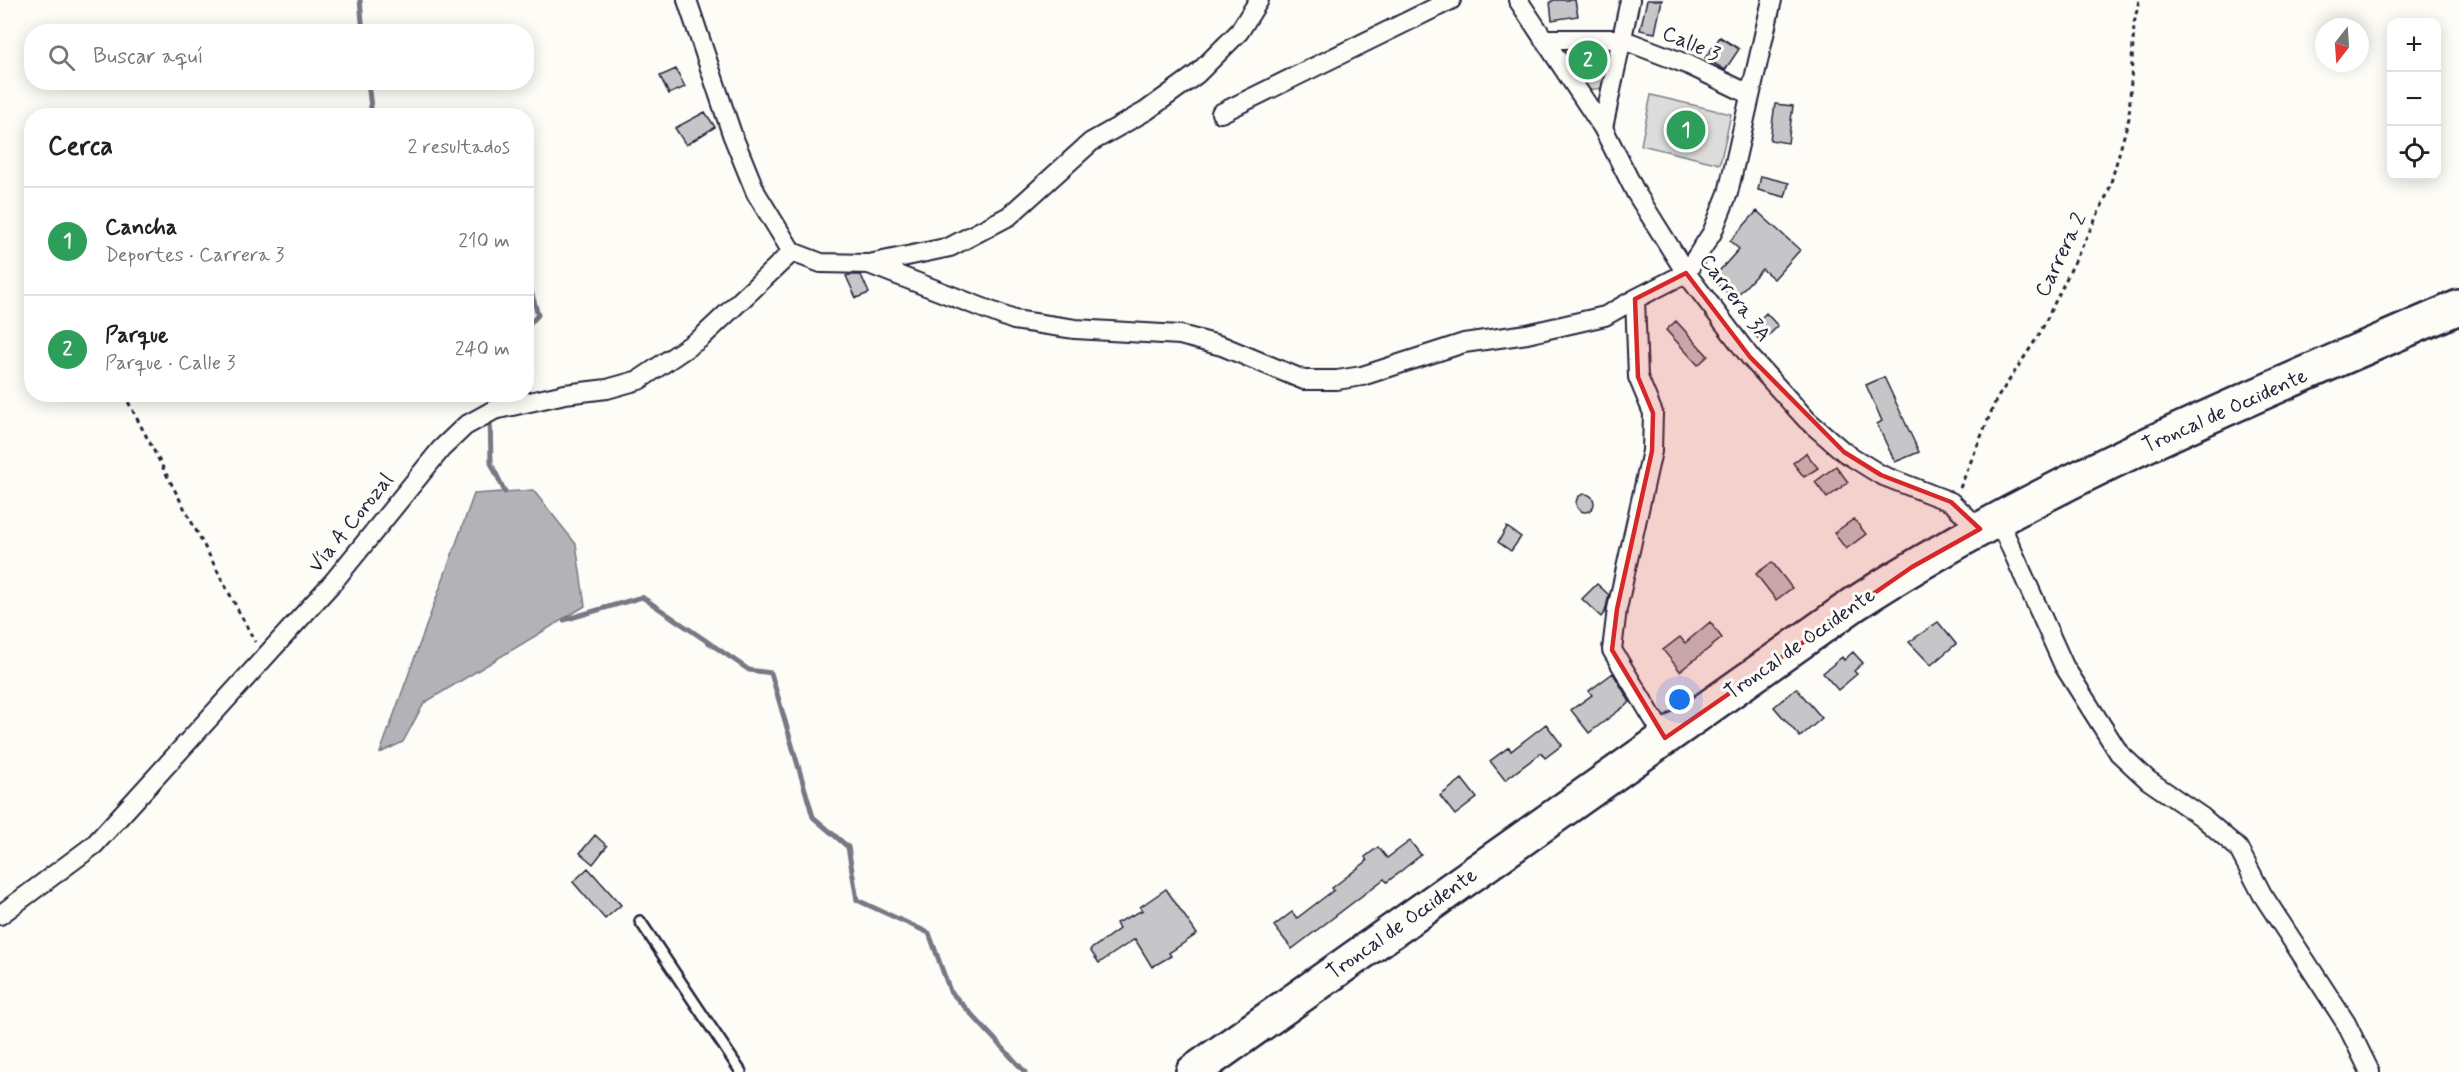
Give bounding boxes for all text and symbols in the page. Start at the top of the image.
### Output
north arrow [2315,18,2369,72]
map controls [2387,18,2441,180]
button: + [2387,18,2441,72]
street label: Calle 3 [1658,19,1725,69]
search box [24,24,534,90]
pin: 2 [1568,38,1608,82]
icon: search [45,41,78,74]
text: Buscar aquí [93,43,204,71]
button: − [2387,72,2441,126]
pin: 1 [1666,108,1706,152]
button: locate [2387,126,2441,180]
text: Cerca [48,130,113,164]
text: 2 resultados [407,134,510,161]
street label: Carrera 2 [2029,208,2093,302]
text: Cancha [105,214,177,242]
text: 1 [63,228,72,255]
text: 210 m [458,228,510,255]
text: Deportes · Carrera 3 [105,242,284,269]
street label: Carrera 3A [1693,248,1777,348]
text: Parque [105,322,168,350]
text: 2 [63,336,72,363]
text: 240 m [455,336,510,363]
text: Parque · Calle 3 [105,350,235,377]
street label: Troncal de Occidente [2138,362,2312,460]
street label: Vía A Corozal [302,467,400,579]
street label: Troncal de Occidente [1719,581,1881,707]
your location [1665,685,1694,714]
street label: Troncal de Occidente [1321,861,1483,987]

